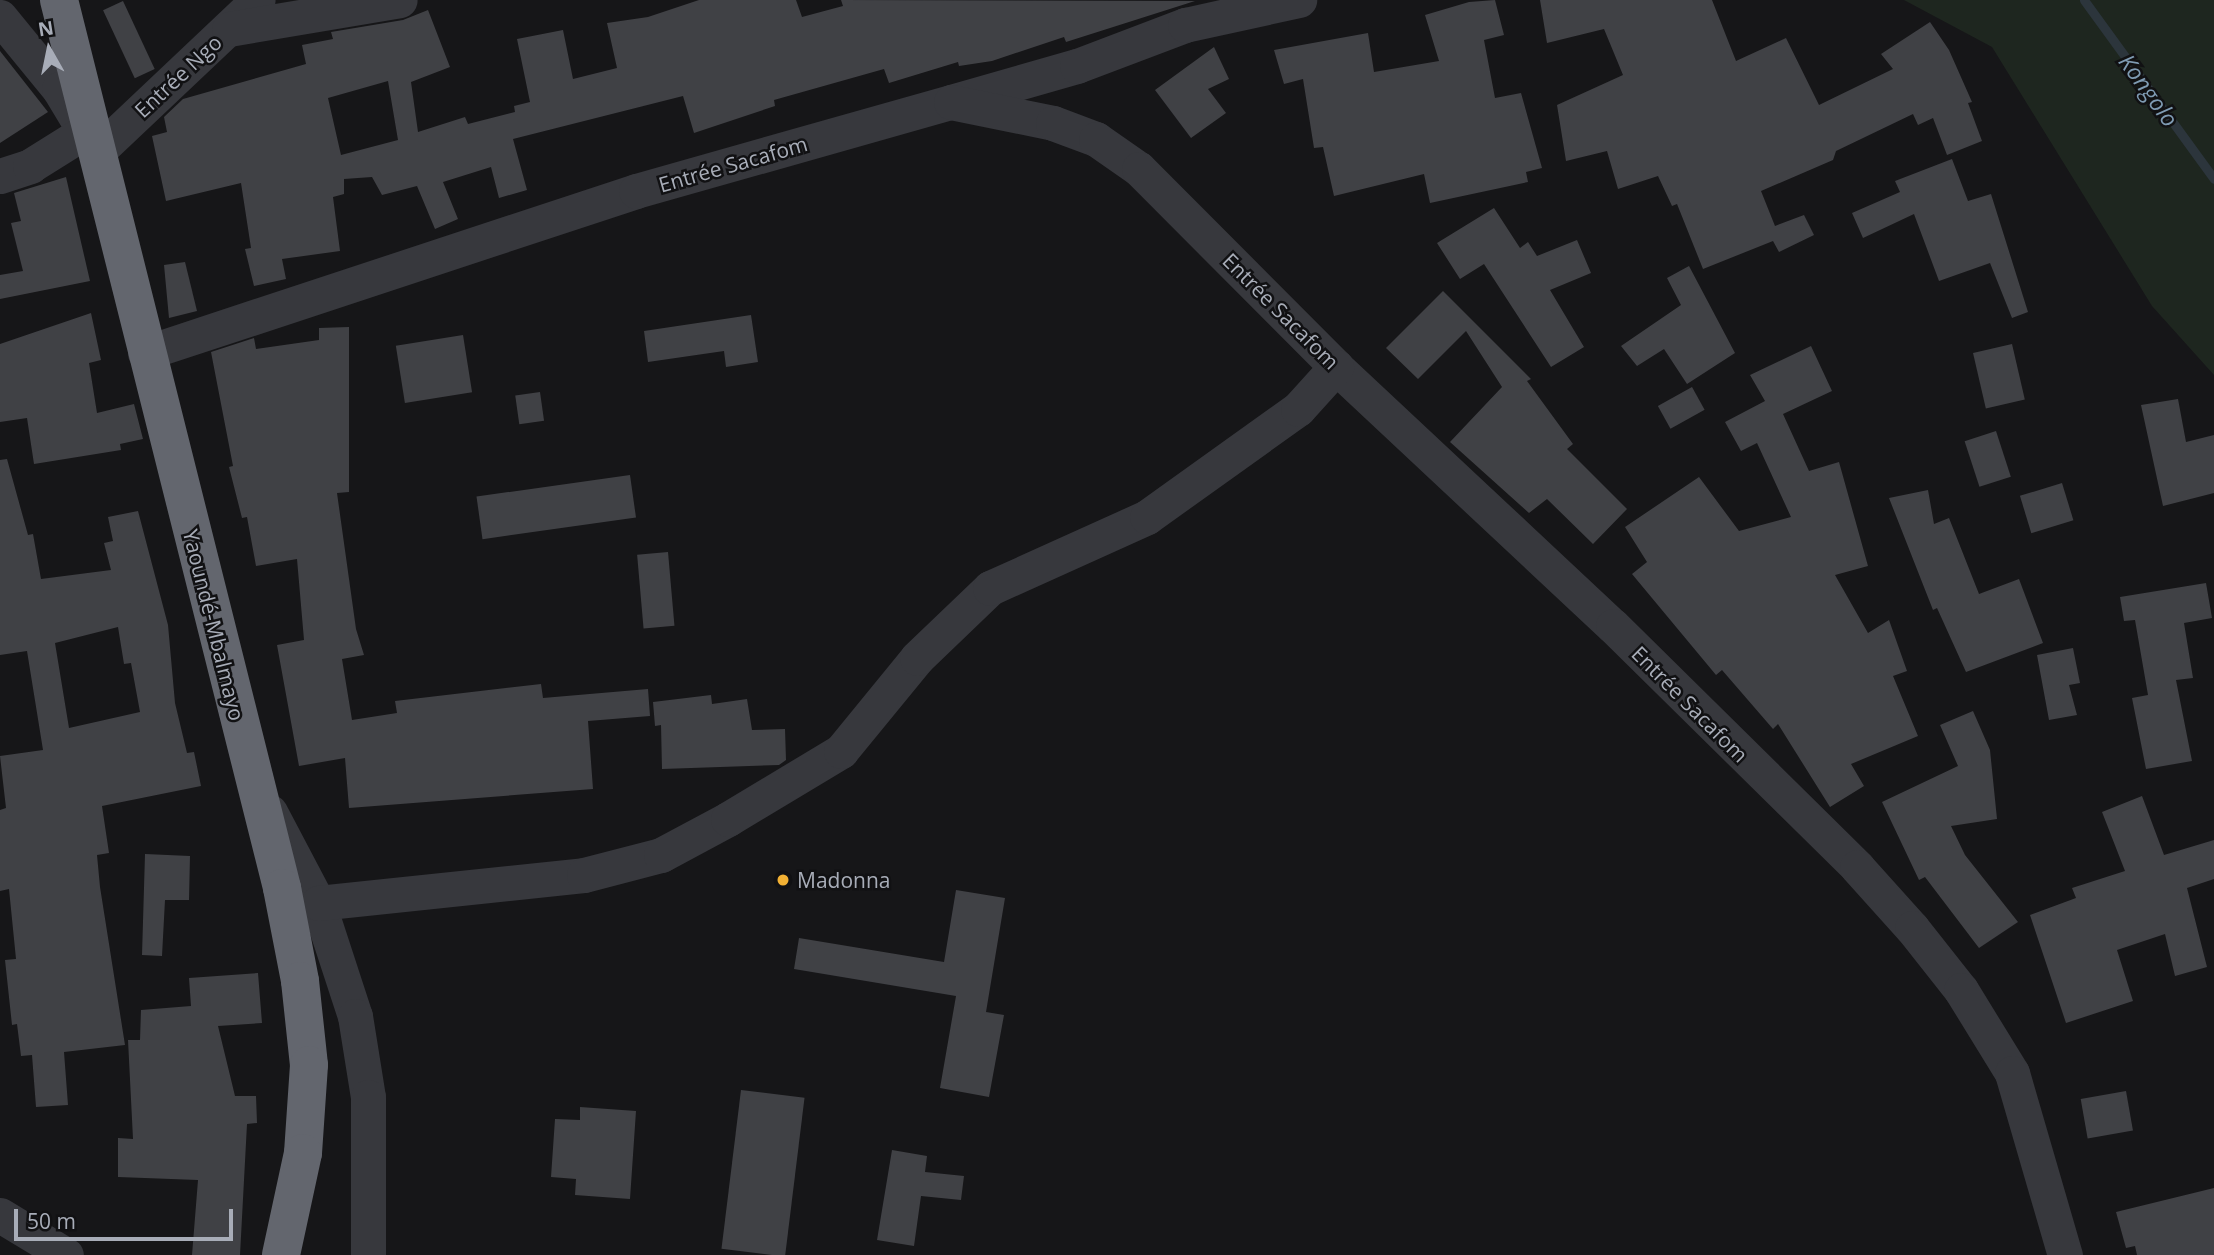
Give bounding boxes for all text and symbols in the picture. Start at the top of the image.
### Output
north arrow [14,14,84,84]
text: N [36,14,55,42]
street label: Entrée Ngo [129,29,227,123]
water label: Kongolo [2114,48,2184,132]
street label: Entrée Sacafom [656,131,810,197]
street label: Entrée Sacafom [1218,248,1344,374]
street label: Yaoundé-Mbalmayo [178,527,250,723]
street label: Entrée Sacafom [1627,641,1753,767]
place label: Madonna [797,867,890,893]
marker: Madonna [775,872,791,888]
scale bar [18,1196,236,1240]
text: 50 m [27,1207,76,1235]

